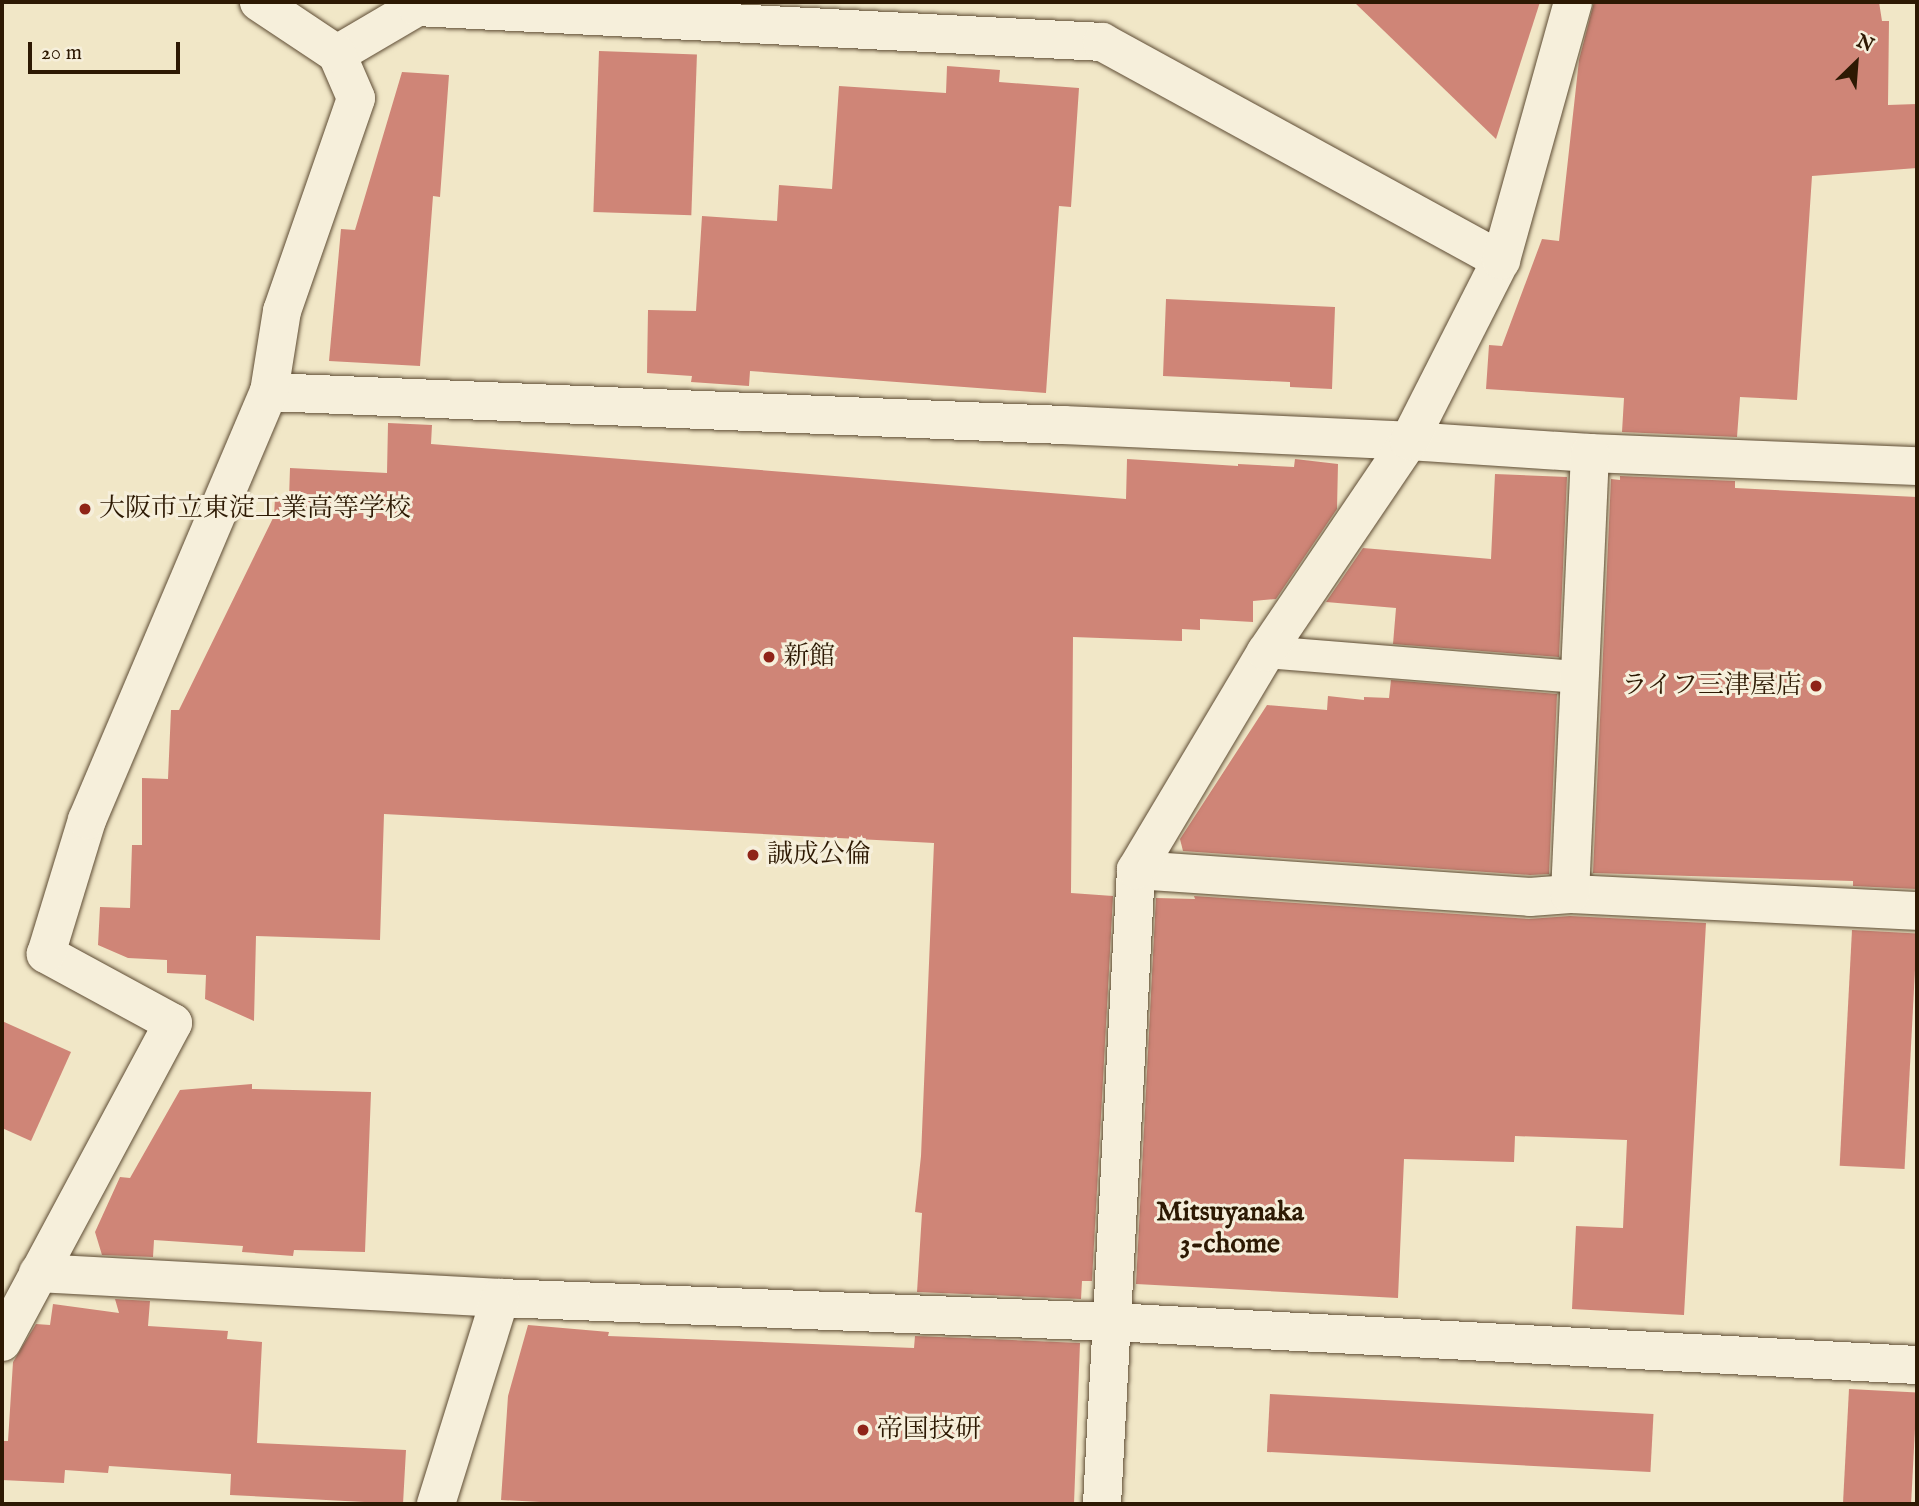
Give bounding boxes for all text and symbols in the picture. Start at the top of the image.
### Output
scale bar [32,28,184,72]
north arrow [1821,28,1891,98]
text: N [1852,30,1877,58]
text: 20 m [41,40,82,67]
place label: 大阪市立東淀工業高等学校 [99,493,411,525]
marker: 大阪市立東淀工業高等学校 [77,501,93,517]
place label: 新館 [783,641,835,673]
marker: 新館 [761,649,777,665]
place label: ライフ三津屋店 [1620,670,1802,702]
marker: ライフ三津屋店 [1808,678,1824,694]
place label: 誠成公倫 [767,839,871,871]
marker: 誠成公倫 [745,847,761,863]
district label: Mitsuyanaka 3-chome [1156,1196,1304,1262]
place label: 帝国技研 [877,1414,981,1446]
marker: 帝国技研 [855,1422,871,1438]

